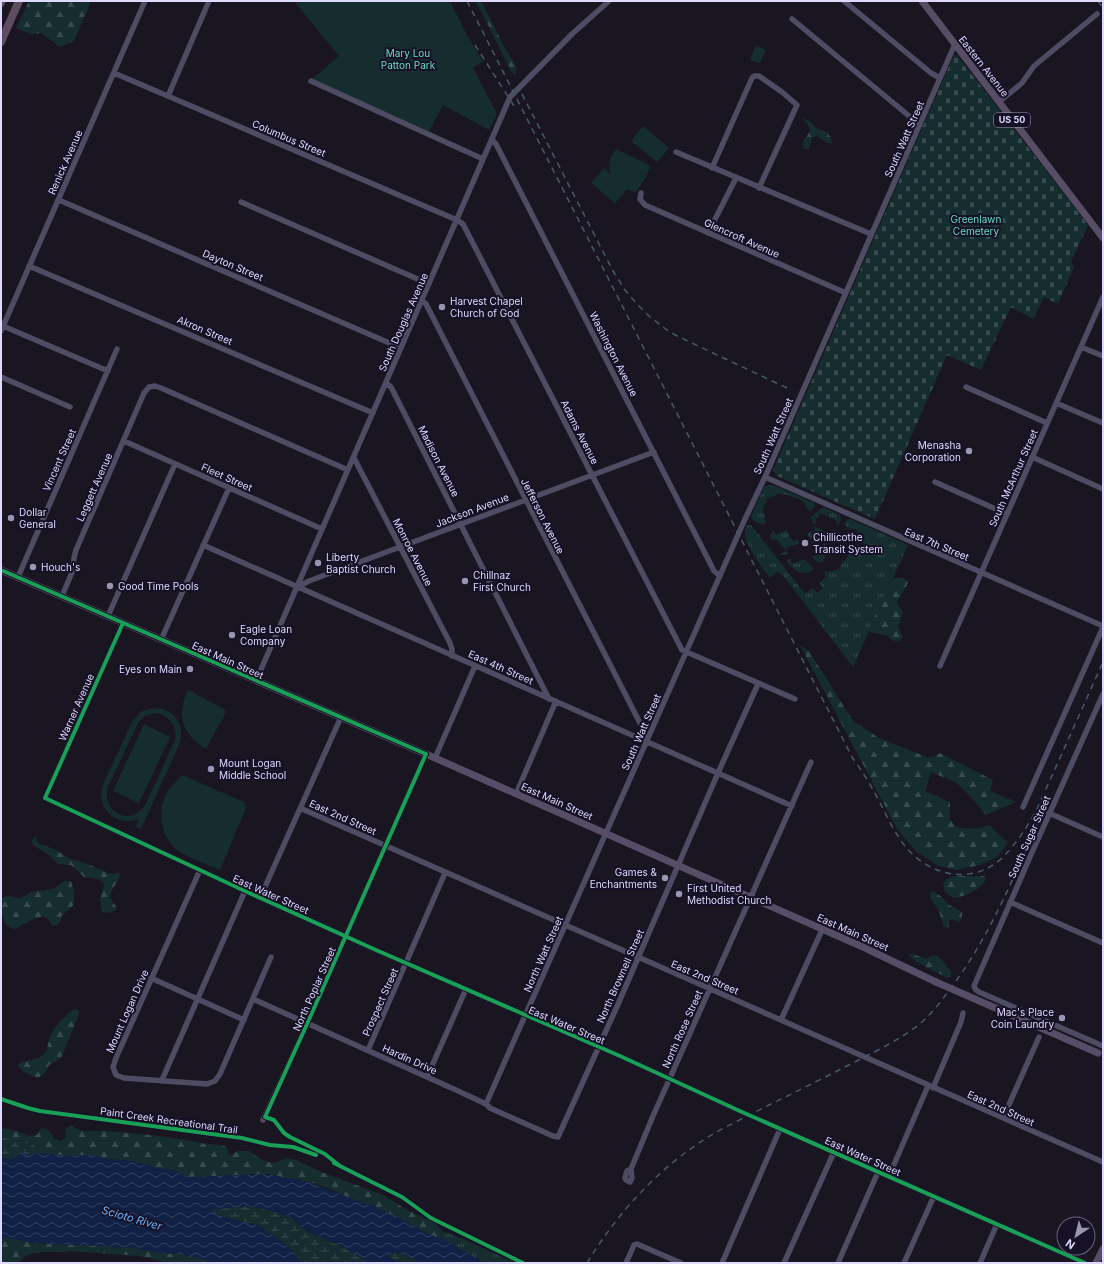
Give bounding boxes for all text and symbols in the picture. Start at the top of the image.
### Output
street label: Eastern Avenue [957,33,1012,99]
park label: Mary Lou Patton Park [381,47,436,71]
street label: South Watt Street [882,98,927,179]
road number: US 50 [994,113,1030,127]
street label: Columbus Street [250,117,328,159]
street label: Renick Avenue [45,128,85,196]
park label: Greenlawn Cemetery [951,213,1001,237]
street label: Glencroft Avenue [702,216,782,260]
street label: Dayton Street [201,247,266,283]
street label: South Douglas Avenue [376,271,430,373]
place label: Harvest Chapel Church of God [450,295,523,319]
marker: Harvest Chapel Church of God [437,302,447,312]
street label: Washington Avenue [587,310,641,399]
street label: Akron Street [176,313,235,347]
street label: South Watt Street [751,395,796,476]
street label: Adams Avenue [559,398,601,466]
street label: Madison Avenue [416,423,462,499]
street label: Vincent Street [40,426,78,493]
street label: South McArthur Street [986,427,1040,529]
place label: Menasha Corporation [905,439,961,463]
marker: Menasha Corporation [964,446,974,456]
street label: Leggett Avenue [74,451,115,523]
street label: Fleet Street [200,460,255,494]
street label: Jefferson Avenue [519,476,567,556]
street label: Jackson Avenue [434,490,511,530]
place label: Dollar General [19,506,56,530]
marker: Dollar General [6,513,16,523]
street label: Monroe Avenue [391,516,435,588]
street label: East 7th Street [903,525,972,563]
place label: Chillicothe Transit System [813,531,883,555]
marker: Chillicothe Transit System [800,538,810,548]
place label: Liberty Baptist Church [326,551,396,575]
marker: Liberty Baptist Church [313,558,323,568]
place label: Houch's [41,561,80,573]
marker: Houch's [28,562,38,572]
place label: Chillnaz First Church [473,569,531,593]
marker: Chillnaz First Church [460,576,470,586]
place label: Good Time Pools [118,580,199,592]
marker: Good Time Pools [105,581,115,591]
place label: Eagle Loan Company [240,623,292,647]
marker: Eagle Loan Company [227,630,237,640]
street label: East Main Street [190,639,266,681]
street label: East 4th Street [467,647,536,687]
place label: Eyes on Main [119,663,182,675]
marker: Eyes on Main [185,664,195,674]
street label: Warner Avenue [56,671,96,742]
street label: South Watt Street [619,691,664,772]
place label: Mount Logan Middle School [219,757,286,781]
marker: Mount Logan Middle School [206,764,216,774]
street label: East Main Street [519,780,595,822]
street label: South Sugar Street [1005,793,1053,880]
street label: East 2nd Street [308,797,379,837]
place label: Games & Enchantments [590,866,658,890]
street label: East Water Street [231,872,311,916]
marker: Games & Enchantments [660,873,670,883]
place label: First United Methodist Church [687,882,771,906]
marker: First United Methodist Church [674,889,684,899]
street label: East Main Street [815,911,891,953]
street label: North Watt Street [521,914,565,994]
street label: North Brownell Street [594,927,646,1025]
street label: North Poplar Street [290,944,338,1033]
street label: East 2nd Street [669,957,741,997]
street label: Prospect Street [360,965,401,1038]
street label: Mount Logan Drive [103,967,151,1054]
street label: North Rose Street [659,988,705,1070]
street label: East Water Street [527,1004,608,1047]
place label: Mac's Place Coin Laundry [991,1006,1054,1030]
marker: Mac's Place Coin Laundry [1057,1013,1067,1023]
street label: Hardin Drive [381,1042,439,1076]
street label: East 2nd Street [966,1088,1037,1128]
street label: Paint Creek Recreational Trail [99,1104,239,1136]
street label: East Water Street [823,1134,903,1178]
water label: Scioto River [100,1203,165,1234]
north arrow [1056,1216,1096,1256]
text: N [1063,1236,1078,1252]

